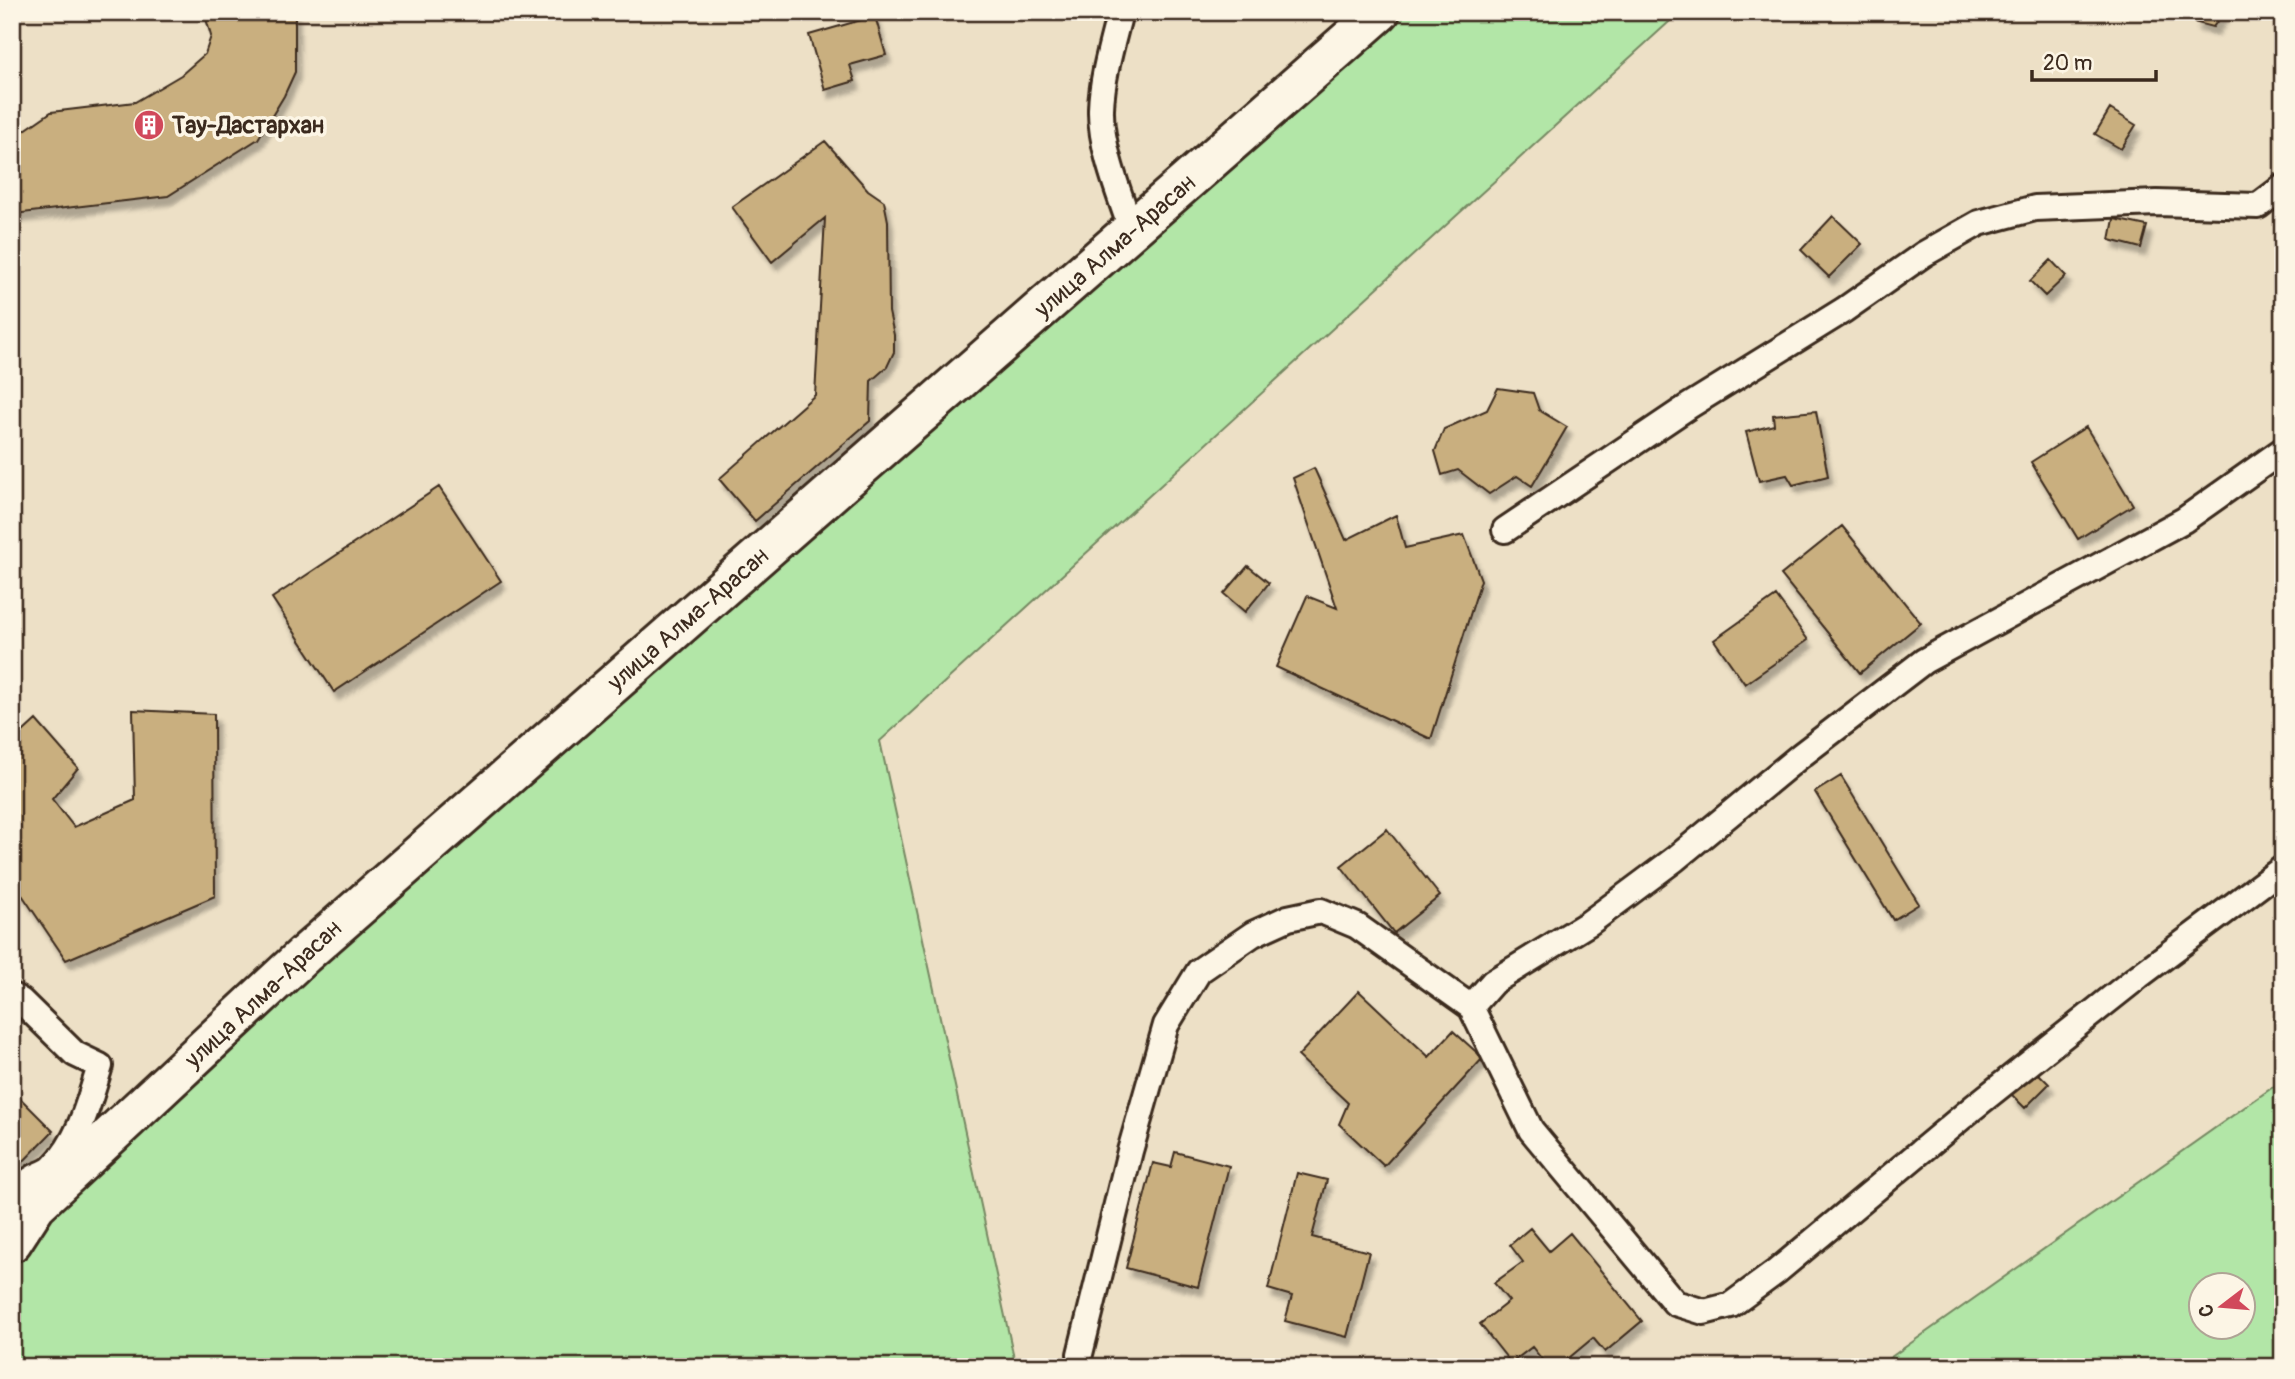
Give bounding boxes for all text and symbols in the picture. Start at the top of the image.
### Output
scale bar [2032,38,2157,82]
text: 20 m [2043,50,2092,77]
building icon: Тау-Дастархан [132,108,166,142]
place label: Тау-Дастархан [171,111,324,140]
street label: улица Алма-Арасан [1028,169,1202,325]
street label: улица Алма-Арасан [601,542,775,698]
street label: улица Алма-Арасан [178,914,348,1075]
north arrow [2186,1270,2256,1340]
text: С [2193,1301,2220,1319]

